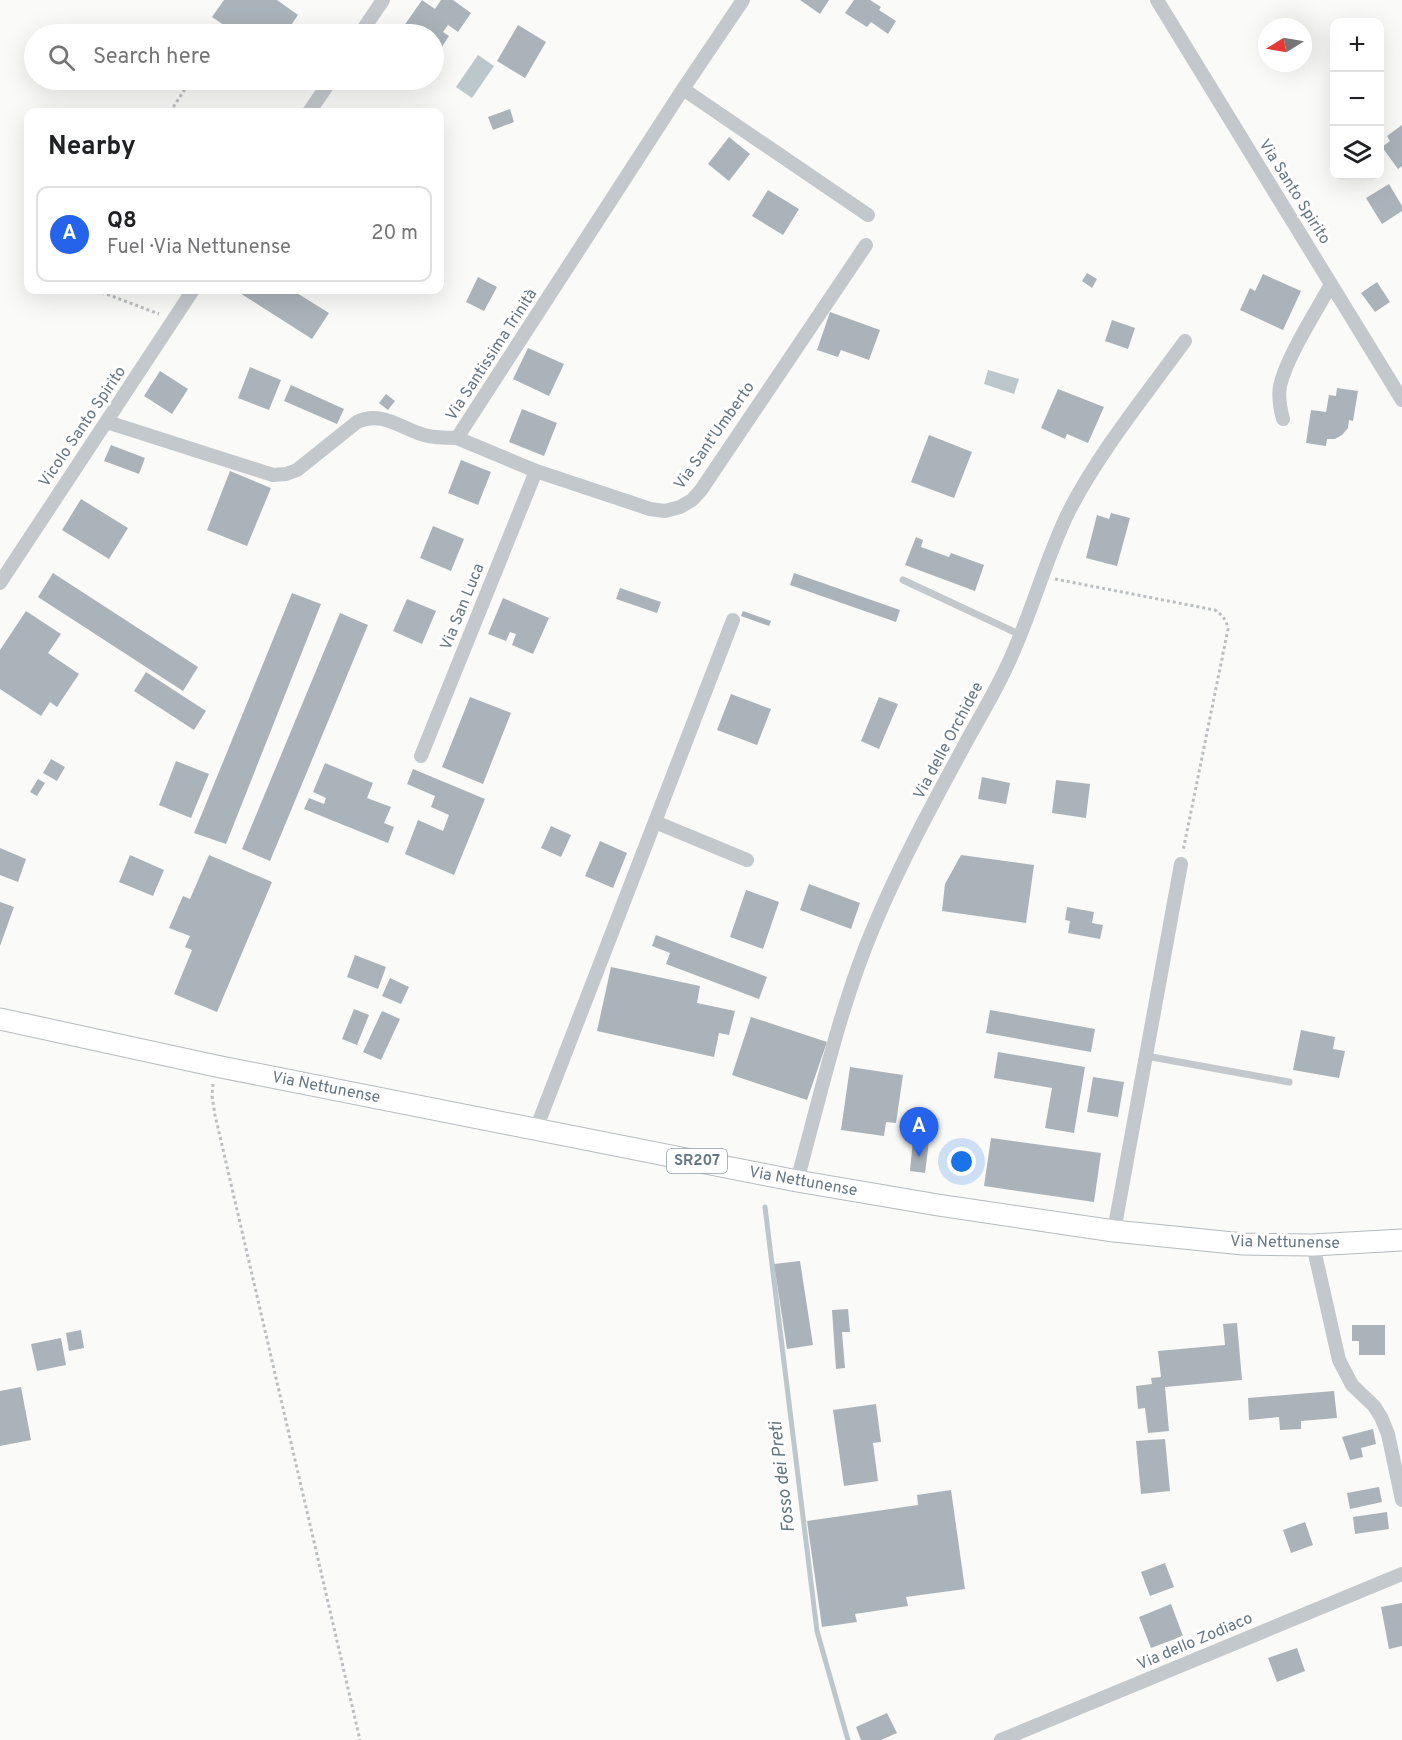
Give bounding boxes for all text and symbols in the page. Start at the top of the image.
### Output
north arrow [1258,18,1312,72]
map controls [1330,18,1384,180]
button: + [1330,18,1384,72]
search box [24,24,444,90]
icon: search [45,41,78,74]
text: Search here [93,44,211,71]
button: − [1330,72,1384,126]
button: layers [1330,126,1384,180]
text: Nearby [48,131,136,164]
street label: Via Santo Spirito [1254,136,1334,248]
text: Q8 [107,208,137,235]
text: A [62,221,77,247]
text: 20 m [371,221,418,247]
text: Fuel · Via Nettunense [107,235,291,261]
street label: Via Santissima Trinità [442,285,542,425]
street label: Vicolo Santo Spirito [35,363,131,491]
street label: Via Sant'Umberto [670,378,760,494]
street label: Via San Luca [437,561,489,653]
street label: Via delle Orchidee [910,679,988,803]
street label: Via Nettunense [270,1068,382,1108]
pin: A [900,1108,938,1157]
your location [947,1147,976,1176]
road number: SR207 [667,1149,727,1173]
street label: Via Nettunense [747,1163,859,1201]
street label: Via Nettunense [1230,1232,1340,1254]
water label: Fosso dei Preti [765,1419,801,1534]
street label: Via dello Zodiaco [1134,1609,1256,1675]

